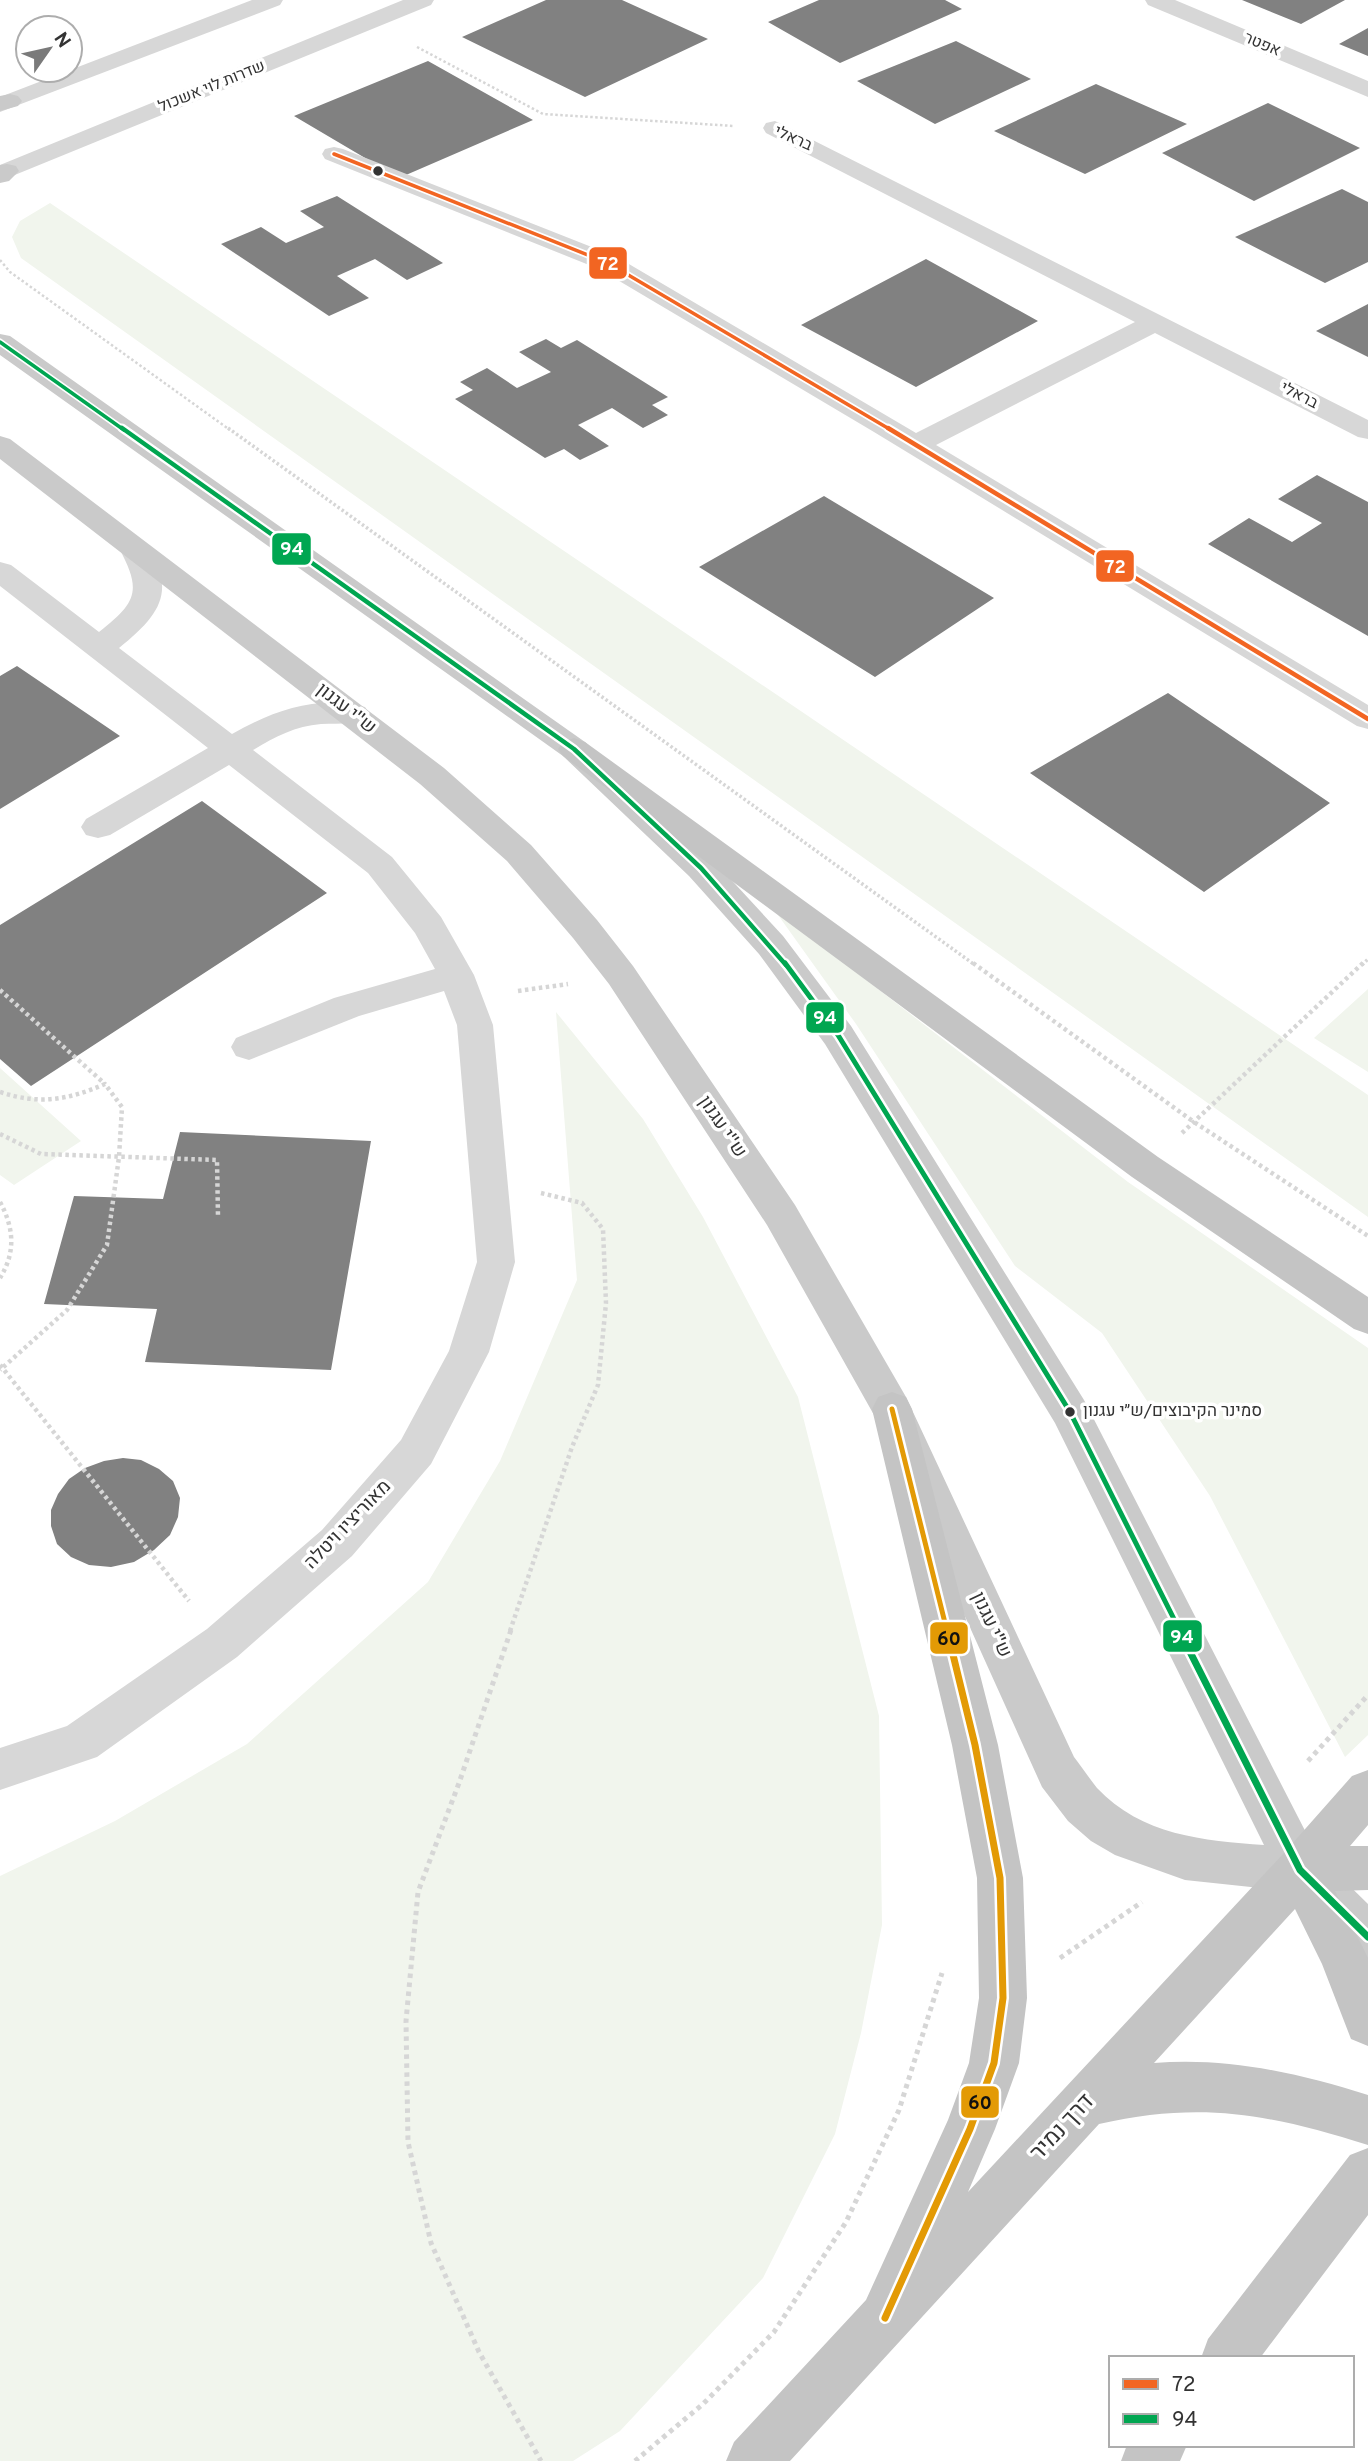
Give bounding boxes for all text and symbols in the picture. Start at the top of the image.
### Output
north arrow [14,14,84,84]
text: N [48,28,75,53]
street label: אפטר [1241,28,1283,62]
street label: שדרות לוי אשכול [156,56,268,118]
street label: בראלי [771,122,816,156]
unlabelled marker [371,164,385,178]
line badge: 72 [588,246,628,280]
text: 72 [597,253,619,277]
street label: בראלי [1277,378,1322,414]
line badge: 94 [271,532,312,566]
text: 94 [280,538,304,562]
line badge: 72 [1095,549,1135,583]
text: 72 [1104,556,1126,580]
street label: ש''י עגנון [311,678,381,740]
line badge: 94 [805,1001,845,1034]
text: 94 [813,1007,837,1031]
street label: ש''י עגנון [693,1091,751,1163]
place label: סמינר הקיבוצים/ש״י עגנון [1083,1401,1262,1423]
marker: סמינר הקיבוצים/ש״י עגנון [1063,1405,1077,1419]
street label: מאוריציו ויטלה [299,1475,397,1575]
street label: ש''י עגנון [965,1588,1017,1662]
line badge: 94 [1162,1619,1203,1653]
line badge: 60 [929,1621,969,1655]
text: 94 [1170,1626,1194,1650]
text: 60 [937,1628,961,1652]
line badge: 60 [960,2085,1000,2119]
street label: דרך נמיר [1025,2088,1101,2168]
text: 60 [968,2092,992,2116]
legend [1109,2356,1354,2447]
text: 72 [1172,2372,1196,2399]
text: 94 [1172,2407,1198,2434]

